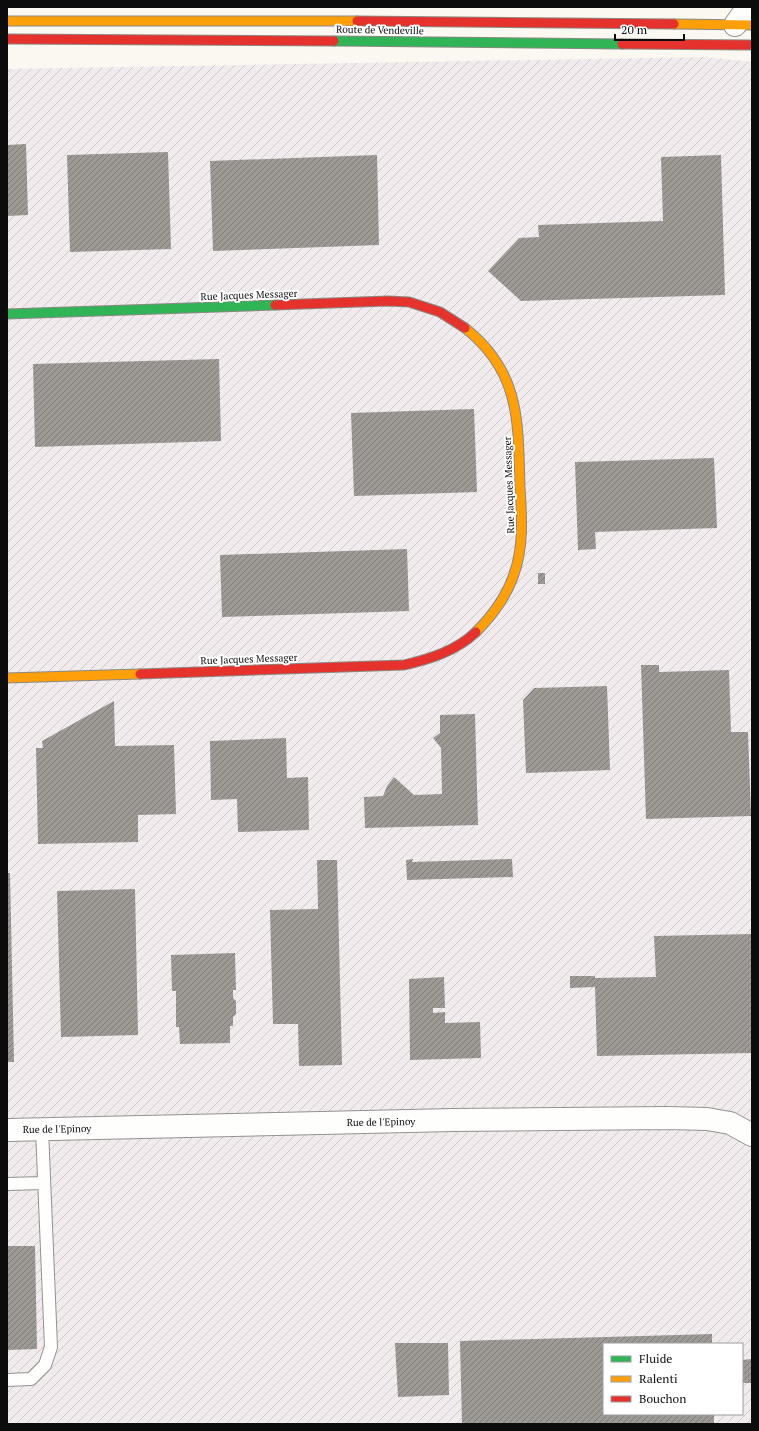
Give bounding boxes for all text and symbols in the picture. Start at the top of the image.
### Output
scale bar [615,16,684,42]
text: 20 m [621,22,648,37]
street label: Route de Vendeville [336,23,424,37]
street label: Rue Jacques Messager [200,287,298,303]
street label: Rue Jacques Messager [501,436,517,534]
street label: Rue Jacques Messager [200,651,298,667]
street label: Rue de l'Epinoy [347,1115,416,1129]
street label: Rue de l'Epinoy [23,1122,92,1136]
legend [603,1343,743,1415]
text: Fluide [639,1351,672,1366]
text: Ralenti [639,1371,678,1386]
text: Bouchon [639,1391,686,1406]

